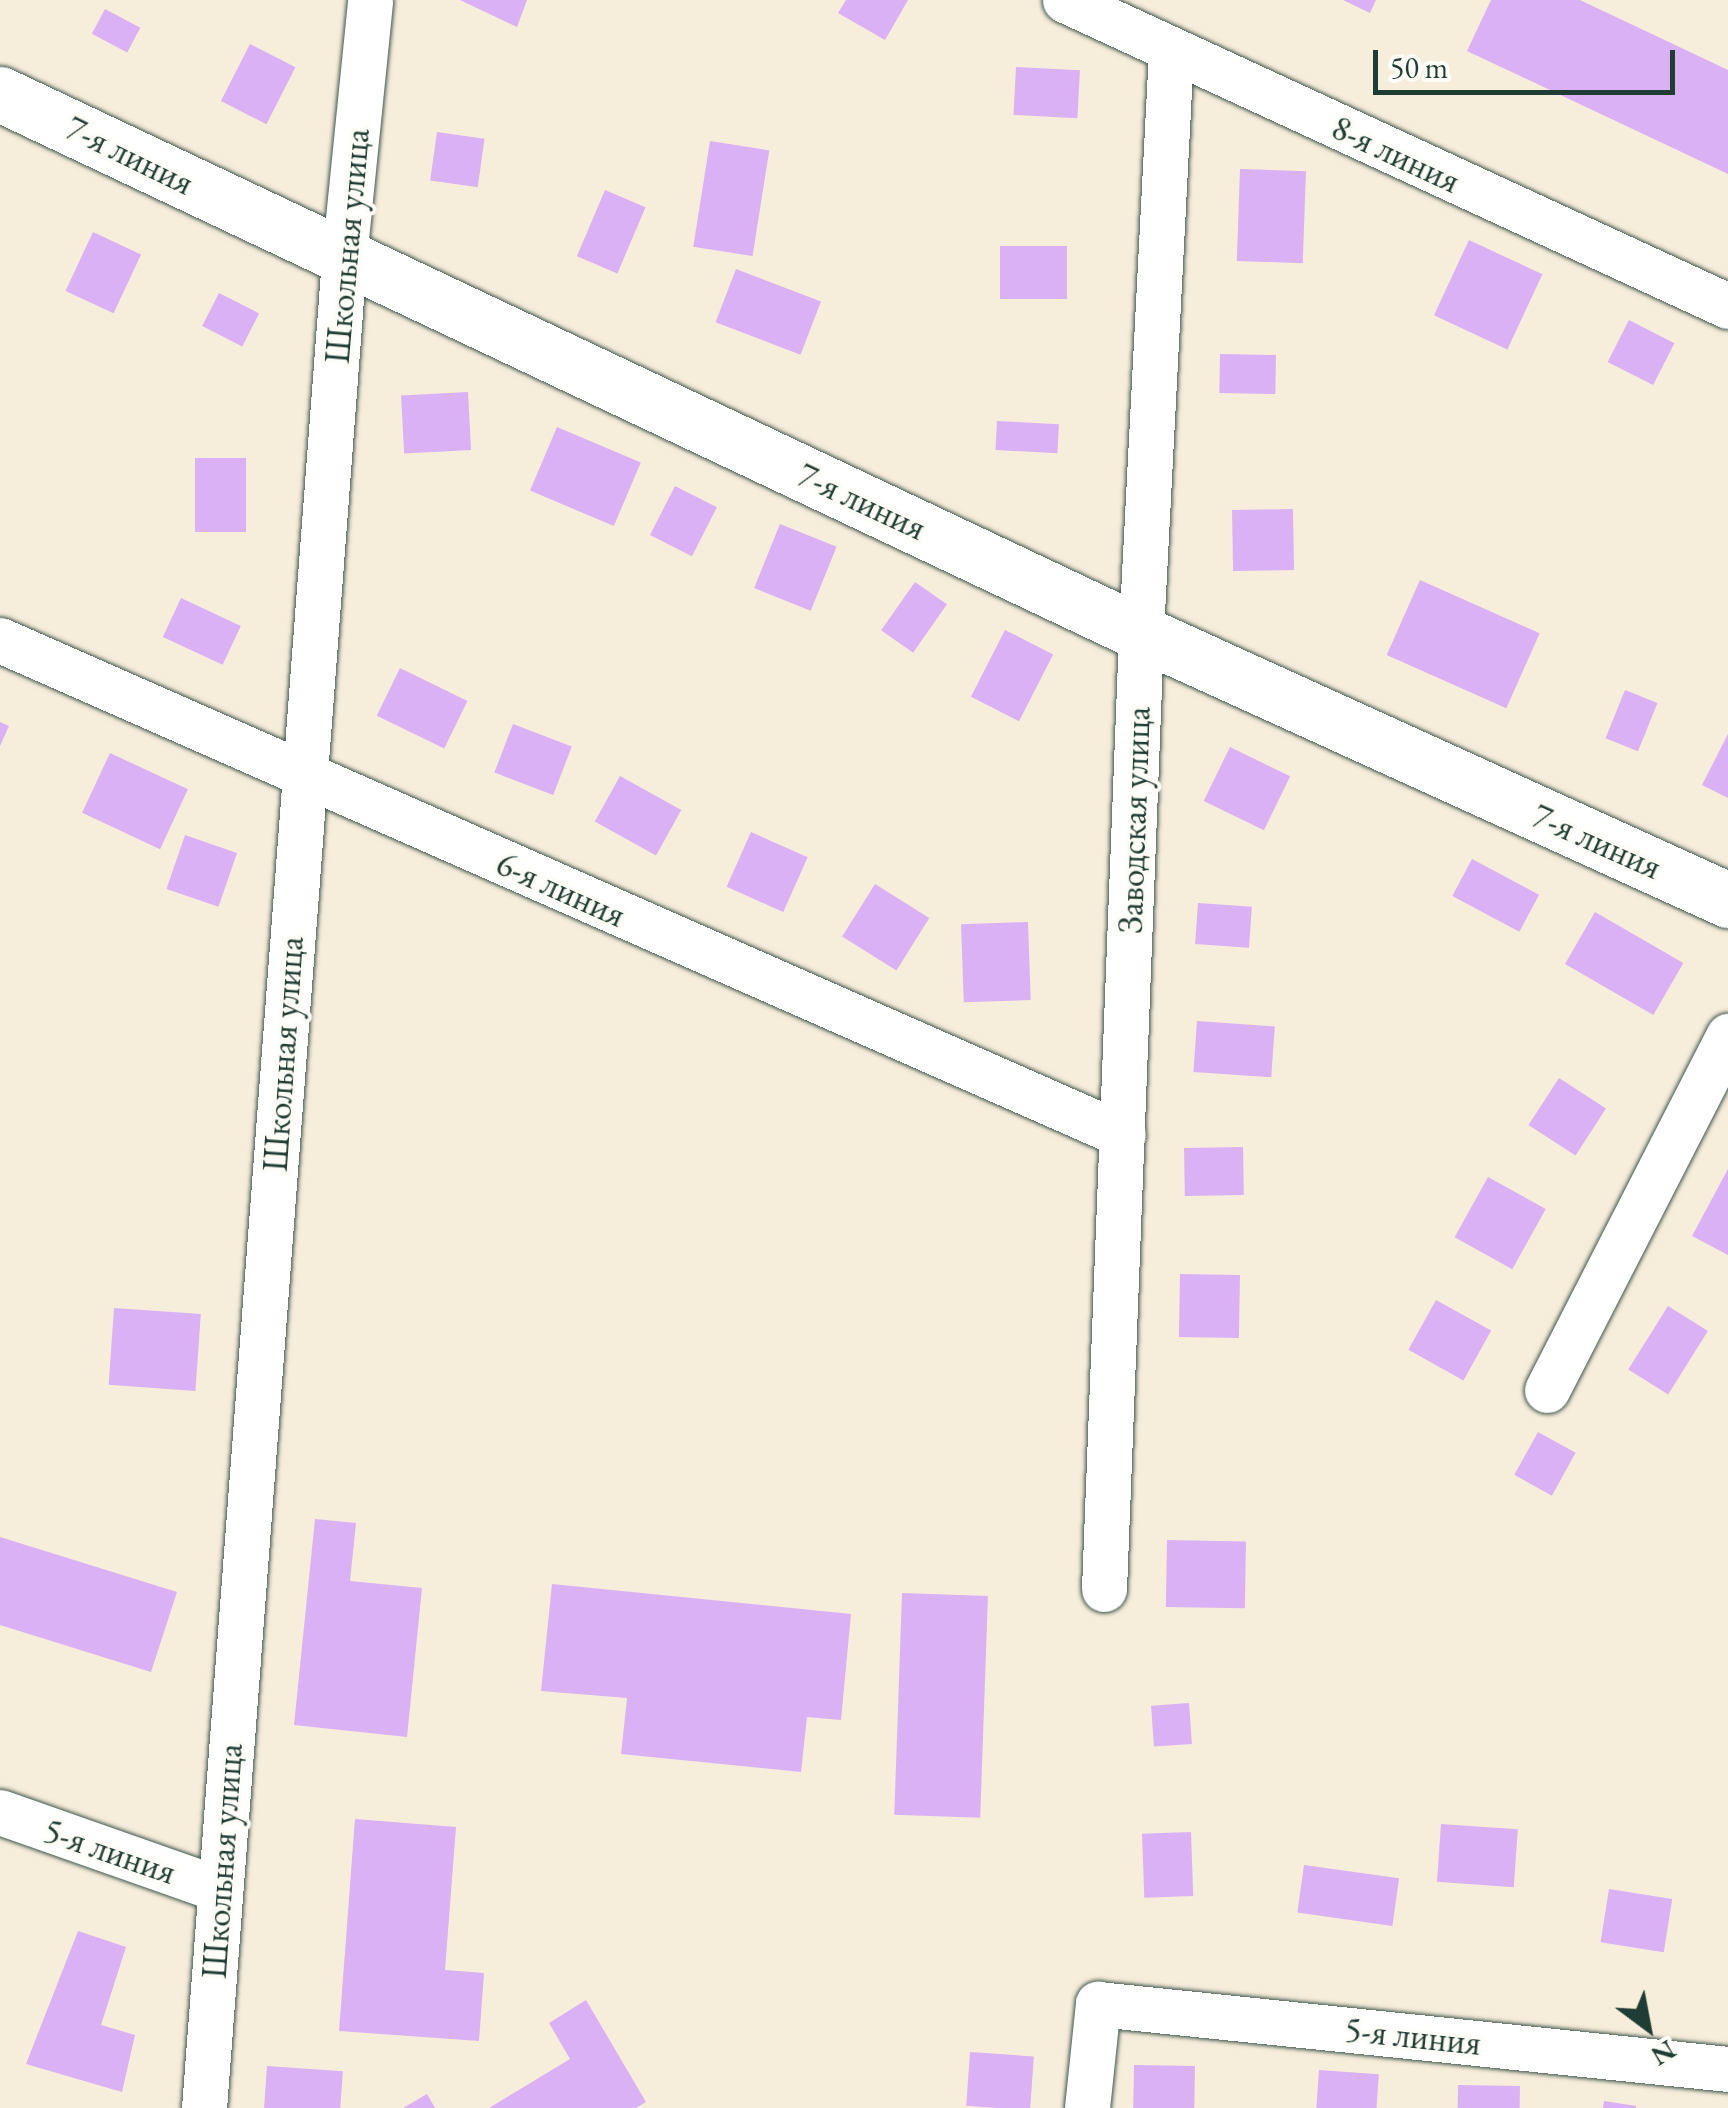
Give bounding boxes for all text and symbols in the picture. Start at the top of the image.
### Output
scale bar [1378,30,1680,92]
text: 50 m [1390,48,1448,87]
street label: 7-я линия [59,106,201,204]
street label: 8-я линия [1325,106,1467,202]
street label: Школьная улица [316,127,378,365]
street label: 7-я линия [791,453,933,549]
street label: Заводская улица [1109,706,1159,934]
street label: 7-я линия [1526,794,1668,888]
street label: 6-я линия [490,842,632,936]
street label: Школьная улица [254,935,312,1173]
street label: Школьная улица [193,1742,251,1980]
street label: 5-я линия [39,1809,181,1893]
north arrow [1598,1978,1698,2078]
street label: 5-я линия [1343,2008,1483,2064]
text: N [1645,2032,1683,2075]

